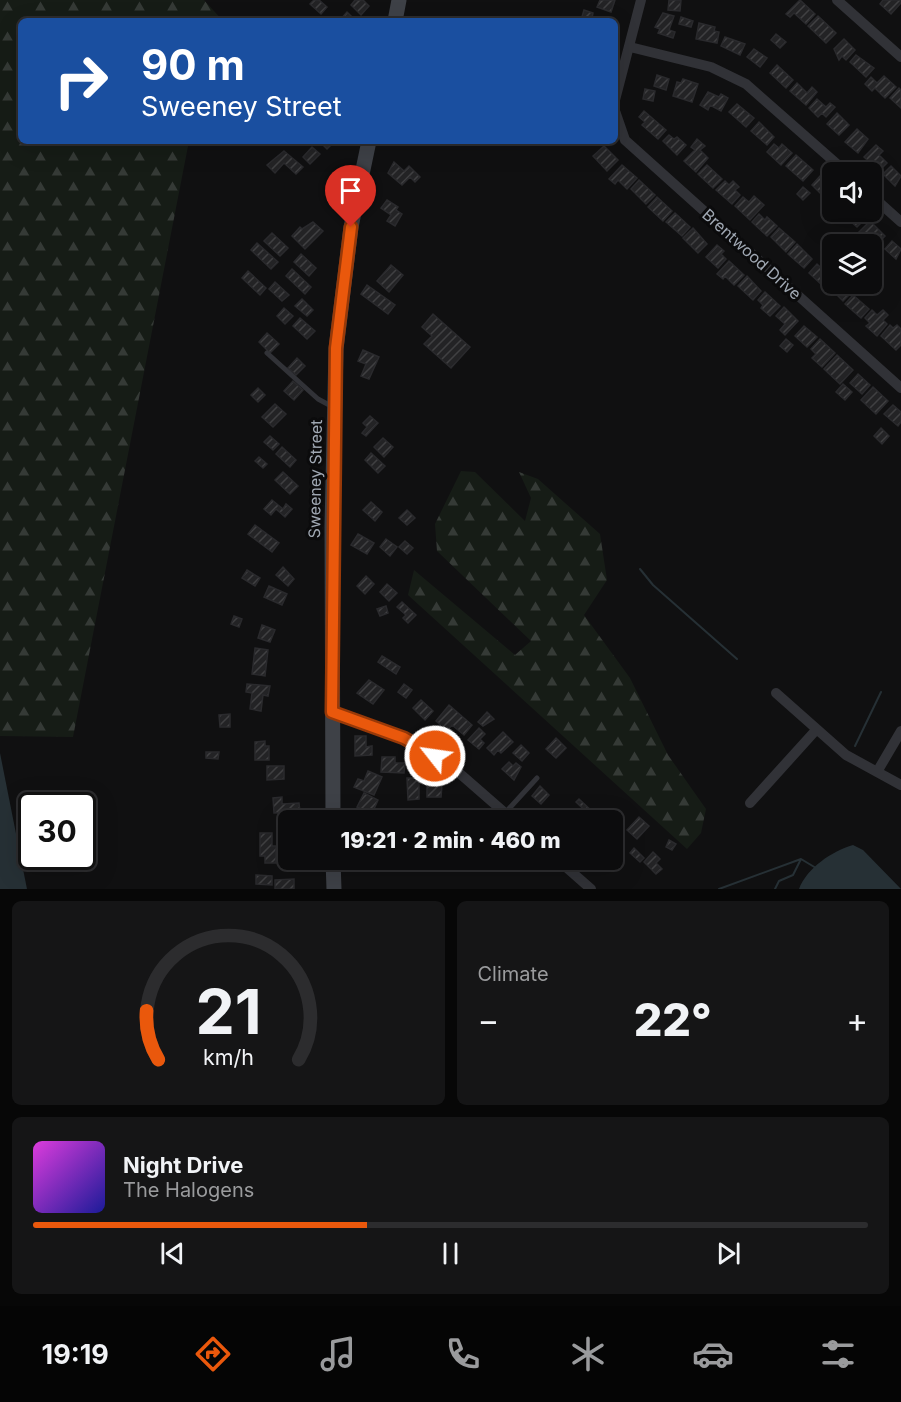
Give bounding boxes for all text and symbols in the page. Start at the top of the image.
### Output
text: 90 m [141,39,245,90]
icon: right [42,42,120,120]
text: Sweeney Street [141,90,342,123]
map controls [822,162,882,294]
button: sound [822,162,882,222]
pin [325,165,376,227]
icon: arrive [334,174,367,207]
street label: Brentwood Drive [698,204,806,304]
button: layers [822,234,882,294]
street label: Sweeney Street [304,419,326,539]
position arrow [403,724,467,788]
speed limit sign: 30 [18,792,96,870]
text: 19:21 · 2 min · 460 m [340,827,561,853]
text: Climate [478,962,549,986]
text: 21 [195,974,261,1049]
text: 22° [634,992,712,1047]
text: − [478,1000,499,1040]
text: + [846,1000,868,1040]
text: km/h [203,1044,254,1070]
text: Night Drive [123,1152,243,1178]
text: The Halogens [123,1178,254,1202]
icon: previous [156,1237,189,1270]
icon: pause [434,1237,467,1270]
icon: next [712,1237,745,1270]
icon: directions [192,1333,234,1375]
icon: music [317,1333,359,1375]
icon: phone [442,1333,484,1375]
icon: climate [567,1333,609,1375]
icon: car [692,1333,734,1375]
icon: filters [817,1333,859,1375]
text: 19:19 [42,1338,109,1371]

